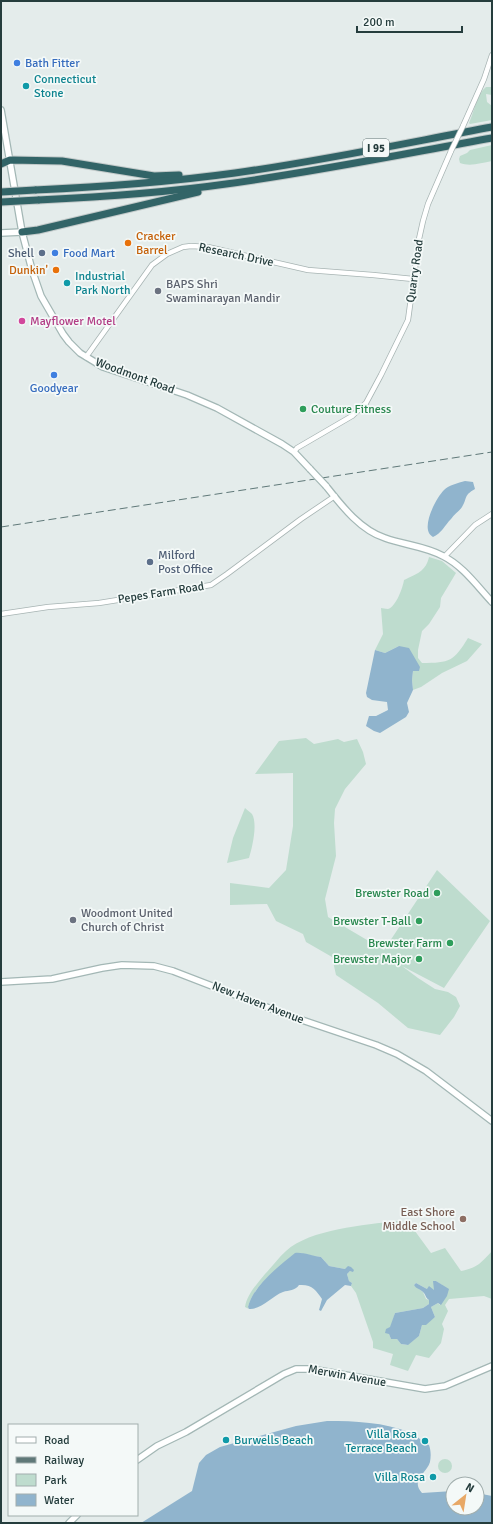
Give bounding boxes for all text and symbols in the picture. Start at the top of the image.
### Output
scale bar [357,8,462,34]
text: 200 m [363,15,395,30]
place label: Bath Fitter [25,56,80,71]
marker: Bath Fitter [12,58,22,68]
place label: Connecticut Stone [34,72,96,101]
marker: Connecticut Stone [21,81,31,91]
road number: I 95 [363,139,389,157]
place label: Cracker Barrel [136,229,176,258]
marker: Cracker Barrel [123,238,133,248]
street label: Quarry Road [403,238,427,304]
street label: Research Drive [197,240,275,270]
place label: Shell [8,246,34,261]
place label: Food Mart [63,246,115,261]
marker: Shell [37,248,47,258]
marker: Food Mart [50,248,60,258]
place label: Dunkin' [9,263,48,278]
marker: Dunkin' [51,265,61,275]
place label: Industrial Park North [75,269,131,298]
place label: BAPS Shri Swaminarayan Mandir [166,277,280,306]
marker: Industrial Park North [62,278,72,288]
marker: BAPS Shri Swaminarayan Mandir [153,286,163,296]
place label: Mayflower Motel [30,314,116,329]
marker: Mayflower Motel [17,316,27,326]
street label: Woodmont Road [93,355,177,397]
marker: Goodyear [49,370,59,380]
place label: Goodyear [30,381,79,396]
place label: Couture Fitness [311,402,391,417]
marker: Couture Fitness [298,404,308,414]
place label: Milford Post Office [158,548,213,577]
marker: Milford Post Office [145,557,155,567]
street label: Pepes Farm Road [117,579,205,607]
place label: Brewster Road [355,886,429,901]
marker: Brewster Road [432,888,442,898]
place label: Woodmont United Church of Christ [81,906,173,935]
place label: Brewster T-Ball [333,914,411,929]
marker: Woodmont United Church of Christ [68,915,78,925]
marker: Brewster T-Ball [414,916,424,926]
place label: Brewster Farm [368,936,442,951]
marker: Brewster Farm [445,938,455,948]
place label: Brewster Major [333,952,412,967]
marker: Brewster Major [414,954,424,964]
street label: New Haven Avenue [210,979,306,1027]
place label: East Shore Middle School [382,1205,455,1234]
marker: East Shore Middle School [458,1214,468,1224]
street label: Merwin Avenue [307,1362,387,1390]
legend [8,1424,138,1516]
place label: Villa Rosa Terrace Beach [346,1427,417,1456]
text: Road [44,1433,70,1448]
place label: Burwells Beach [234,1433,313,1448]
marker: Burwells Beach [221,1435,231,1445]
marker: Villa Rosa Terrace Beach [420,1436,430,1446]
text: Railway [44,1453,84,1468]
place label: Villa Rosa [375,1470,425,1485]
marker: Villa Rosa [428,1472,438,1482]
text: Park [44,1473,67,1488]
north arrow [445,1476,485,1516]
text: N [463,1480,476,1495]
text: Water [44,1493,75,1508]

